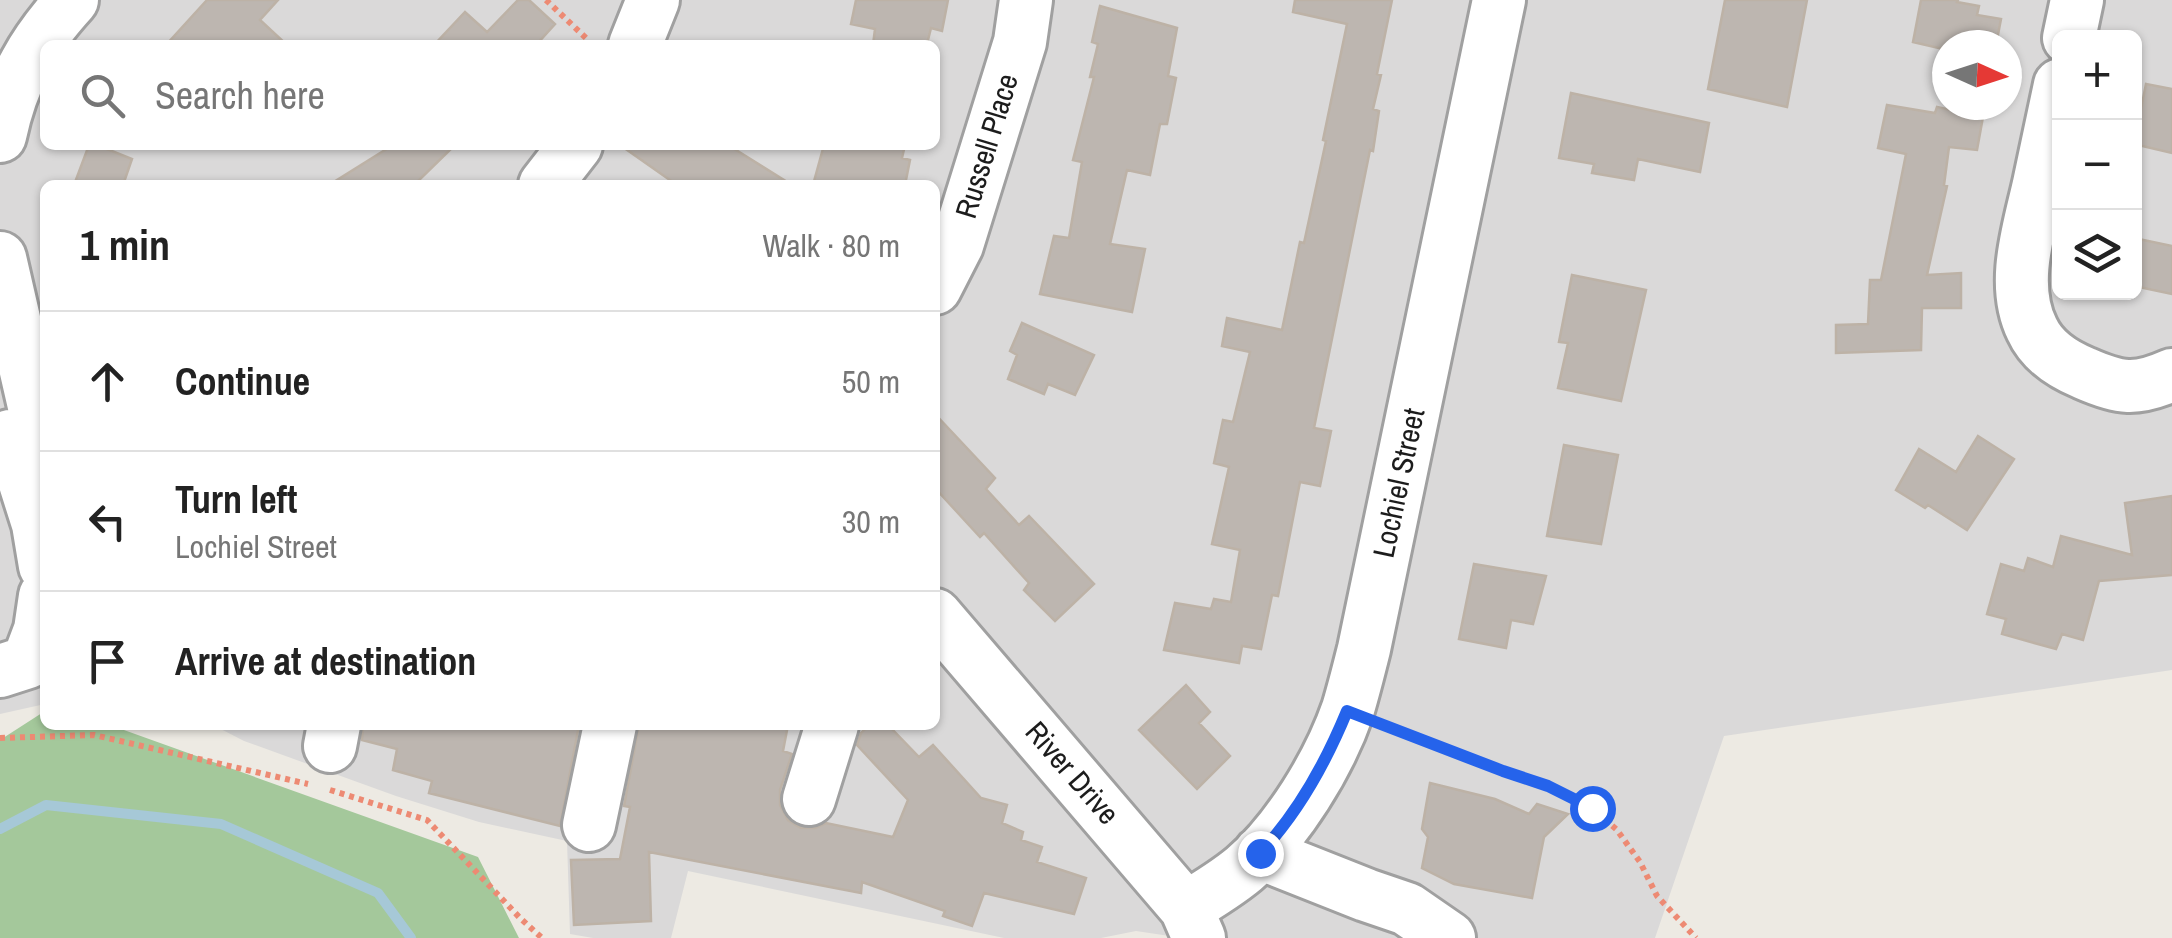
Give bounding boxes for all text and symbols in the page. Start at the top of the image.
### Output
north arrow [1932,30,2022,120]
map controls [2052,30,2142,300]
button: + [2052,30,2142,120]
search box [40,40,940,150]
icon: search [75,68,130,123]
street label: Russell Place [945,69,1027,223]
text: Search here [155,70,325,121]
button: − [2052,120,2142,210]
button: layers [2052,210,2142,300]
text: 1 min [80,217,170,273]
text: Walk · 80 m [762,224,900,267]
icon: ahead [80,354,135,409]
text: Continue [175,356,310,407]
text: 50 m [842,360,900,403]
street label: Lochiel Street [1363,404,1433,561]
text: Turn left [175,474,297,525]
icon: left [80,494,135,549]
text: 30 m [842,500,900,543]
text: Lochiel Street [175,525,337,568]
icon: arrive [80,634,135,689]
text: Arrive at destination [175,636,476,687]
street label: River Drive [1017,712,1129,832]
route start [1570,786,1616,832]
route end [1238,831,1284,877]

